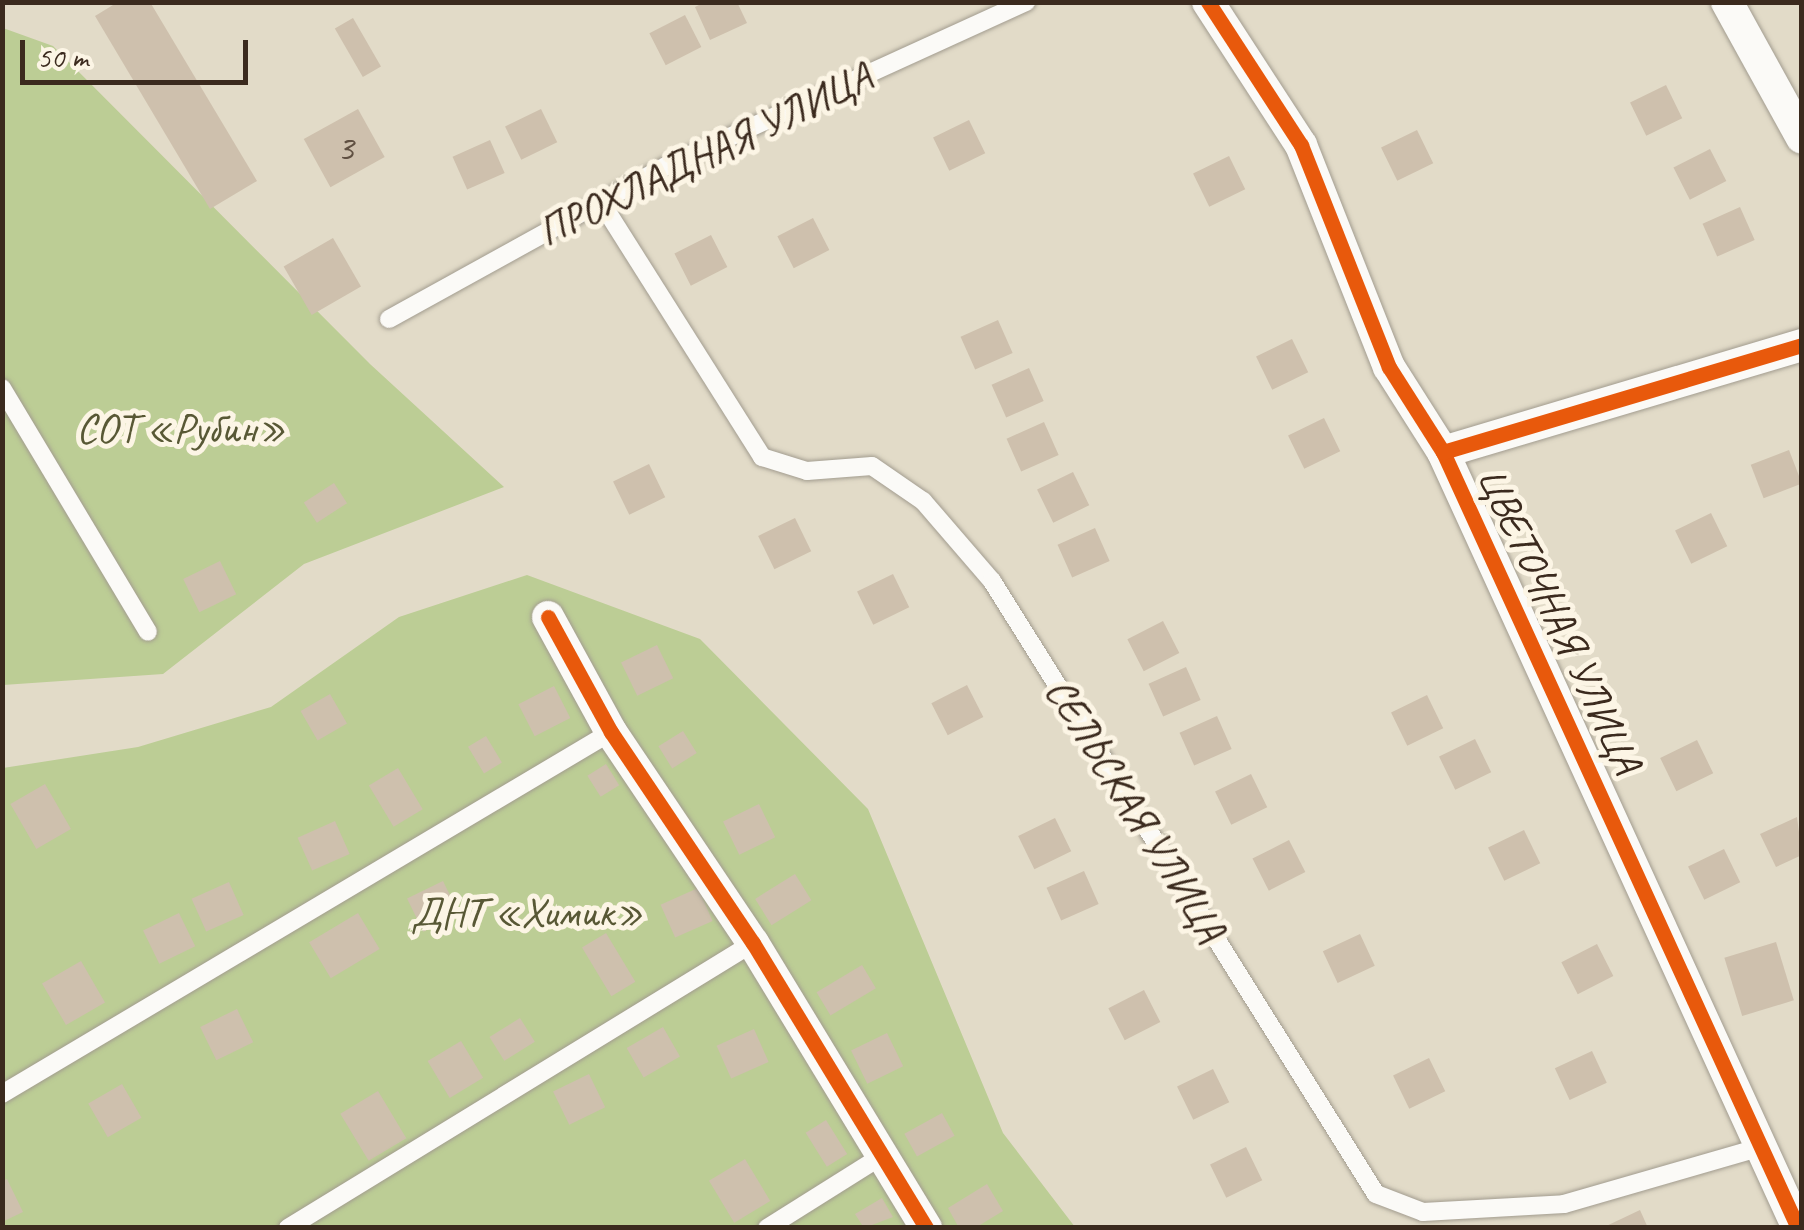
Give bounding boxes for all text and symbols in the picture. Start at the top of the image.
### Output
scale bar [25,20,252,82]
text: 50 m [37,38,88,76]
street label: ПРОХЛАДНАЯ УЛИЦА [530,53,880,257]
house number: 3 [336,125,354,171]
park label: СОТ «Рубин» [76,404,286,454]
street label: ЦВЕТОЧНАЯ УЛИЦА [1466,459,1652,781]
street label: СЕЛЬСКАЯ УЛИЦА [1034,669,1236,951]
park label: ДНТ «Химик» [411,888,643,938]

